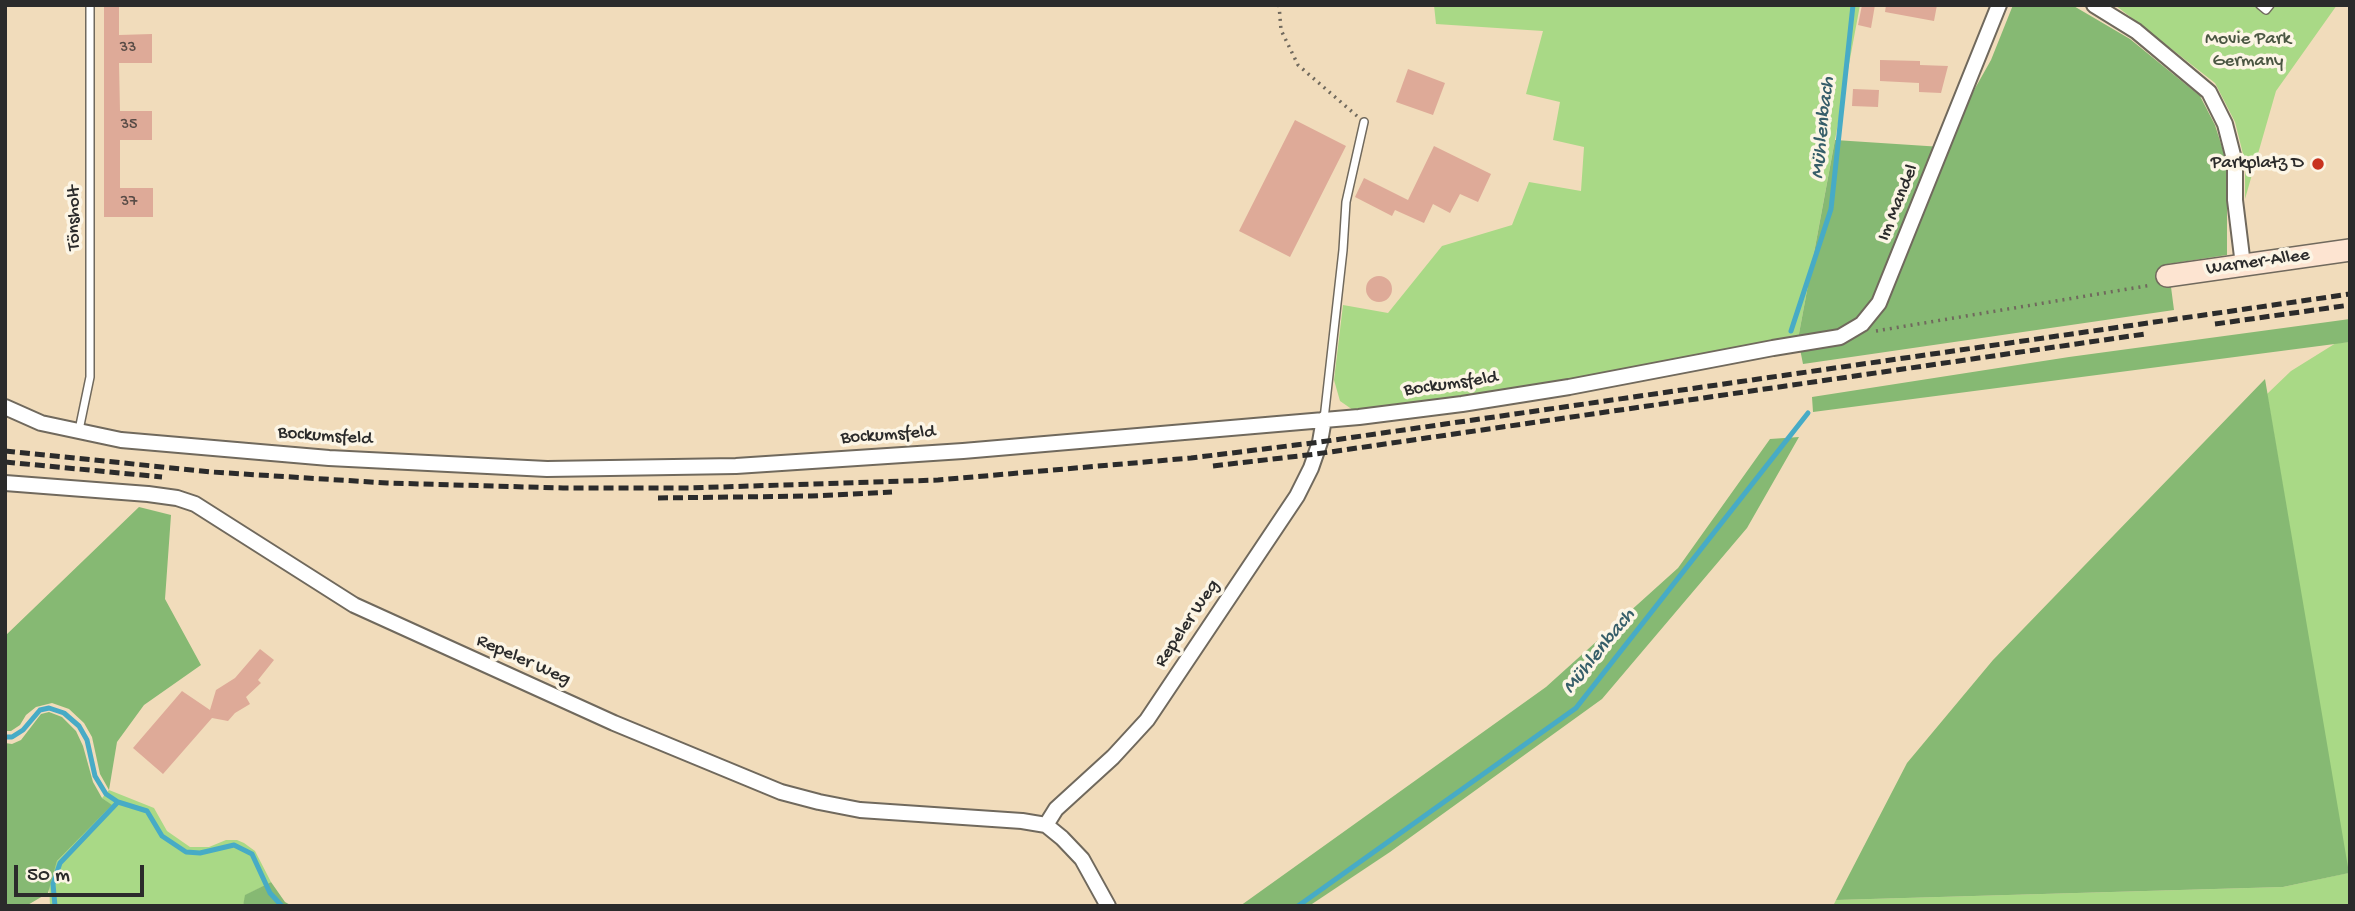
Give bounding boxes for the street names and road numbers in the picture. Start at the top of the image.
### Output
street label: Im Mandel [1873,161,1925,245]
street label: Tönsholt [64,185,86,251]
street label: Warner-Allee [2205,244,2311,282]
street label: Bockumsfeld [1402,367,1500,403]
street label: Bockumsfeld [840,421,936,451]
street label: Bockumsfeld [277,422,373,452]
street label: Repeler Weg [1150,576,1226,672]
street label: Repeler Weg [472,630,574,692]

